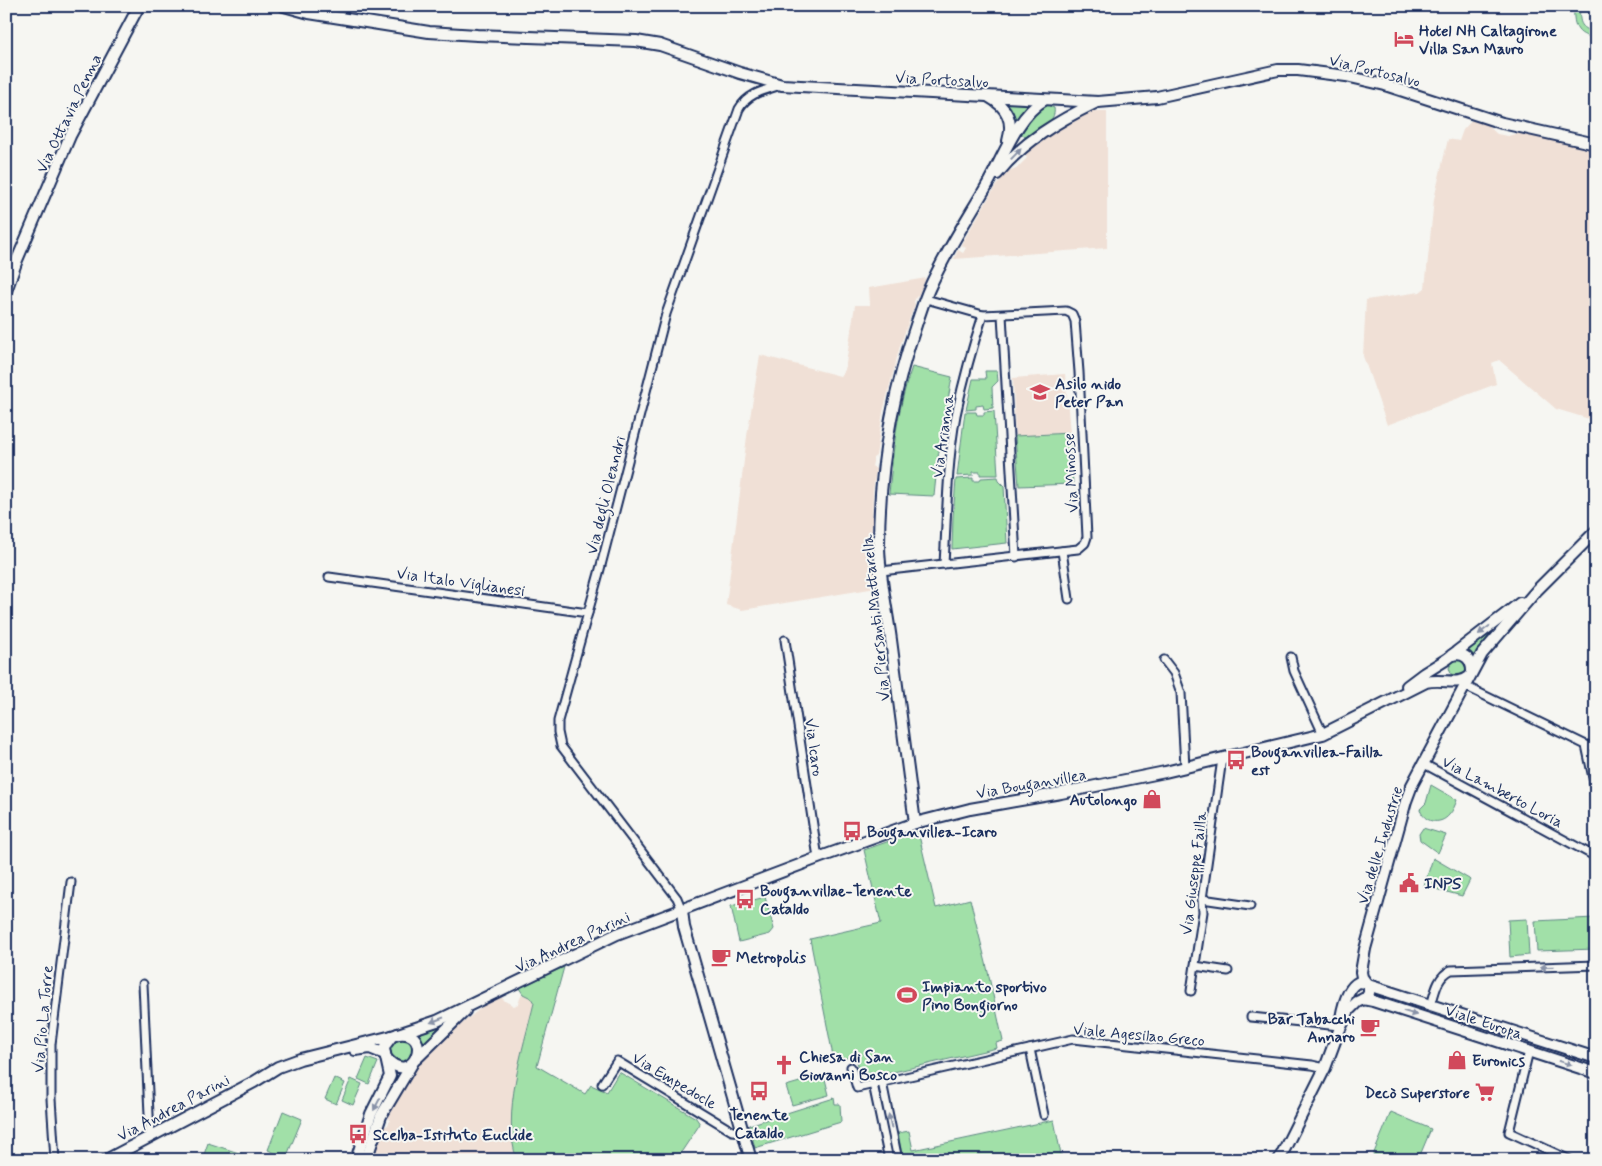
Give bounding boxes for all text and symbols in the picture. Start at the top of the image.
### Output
place label: Hotel NH Caltagirone Villa San Mauro [1419,21,1557,60]
hotel icon: Hotel NH Caltagirone Villa San Mauro [1393,28,1415,50]
street label: Via Portosalvo [1327,50,1422,93]
street label: Via Ottavia Penna [31,51,107,177]
street label: Via Portosalvo [895,68,989,93]
one-way arrow [1010,148,1022,160]
place label: Asilo nido Peter Pan [1055,374,1124,413]
school or university icon: Asilo nido Peter Pan [1029,381,1051,403]
street label: Via Arianna [927,393,960,479]
street label: Via Minosse [1059,433,1084,513]
street label: Via degli Oleandri [582,434,632,557]
street label: Via Piersanti Mattarella [857,533,896,702]
street label: Via Italo Viglianesi [395,563,527,602]
one-way arrow [1478,625,1491,636]
street label: Via Icaro [799,717,828,778]
place label: Bouganvillea-Failla est [1251,742,1383,781]
bus stop icon: Bouganvillea-Failla est [1225,749,1247,771]
street label: Via Lamberto Loria [1438,751,1567,833]
street label: Via Bouganvillea [975,764,1088,805]
street label: Via delle Industrie [1352,784,1408,907]
shop icon: Autolongo [1141,788,1163,810]
place label: Autolongo [1070,790,1137,812]
street label: Via Giuseppe Failla [1176,810,1213,936]
bus stop icon: Bouganvillea-Icaro [841,820,863,842]
place label: Bouganvillea-Icaro [867,822,997,845]
public building icon: INPS [1398,872,1420,894]
place label: INPS [1424,874,1461,895]
place label: Bouganvillae-Tenente Cataldo [760,881,912,920]
bus stop icon: Bouganvillae-Tenente Cataldo [734,888,756,910]
street label: Via Andrea Parini [512,906,634,978]
cafe icon: Metropolis [710,946,732,968]
place label: Metropolis [736,948,807,969]
one-way arrow [1539,963,1555,971]
street label: Via Pio La Torre [28,964,59,1074]
place label: Impianto sportivo Pino Bongiorno [922,977,1047,1018]
sports icon: Impianto sportivo Pino Bongiorno [896,984,918,1006]
street label: Viale Europa [1442,1000,1525,1045]
place label: Bar Tabacchi Annaro [1268,1009,1355,1048]
one-way arrow [1403,1009,1418,1017]
one-way arrow [429,1016,444,1024]
cafe icon: Bar Tabacchi Annaro [1359,1016,1381,1038]
street label: Viale Agesilao Greco [1072,1019,1206,1052]
place label: Chiesa di San Giovanni Bosco [799,1047,897,1086]
street label: Via Empedocle [628,1048,721,1115]
shop icon: Euronics [1446,1049,1468,1071]
place label: Euronics [1472,1051,1526,1072]
church icon: Chiesa di San Giovanni Bosco [773,1054,795,1076]
one-way arrow [1557,1059,1572,1067]
street label: Via Andrea Parini [114,1070,234,1147]
bus stop icon: Tenente Cataldo [748,1080,770,1102]
supermarket icon: Decò Superstore [1474,1081,1496,1103]
place label: Decò Superstore [1364,1083,1470,1104]
one-way arrow [373,1097,381,1111]
place label: Tenente Cataldo [729,1105,789,1144]
one-way arrow [886,1113,894,1129]
bus stop icon: Scelba-Istituto Euclide [347,1123,369,1145]
place label: Scelba-Istituto Euclide [373,1125,533,1146]

